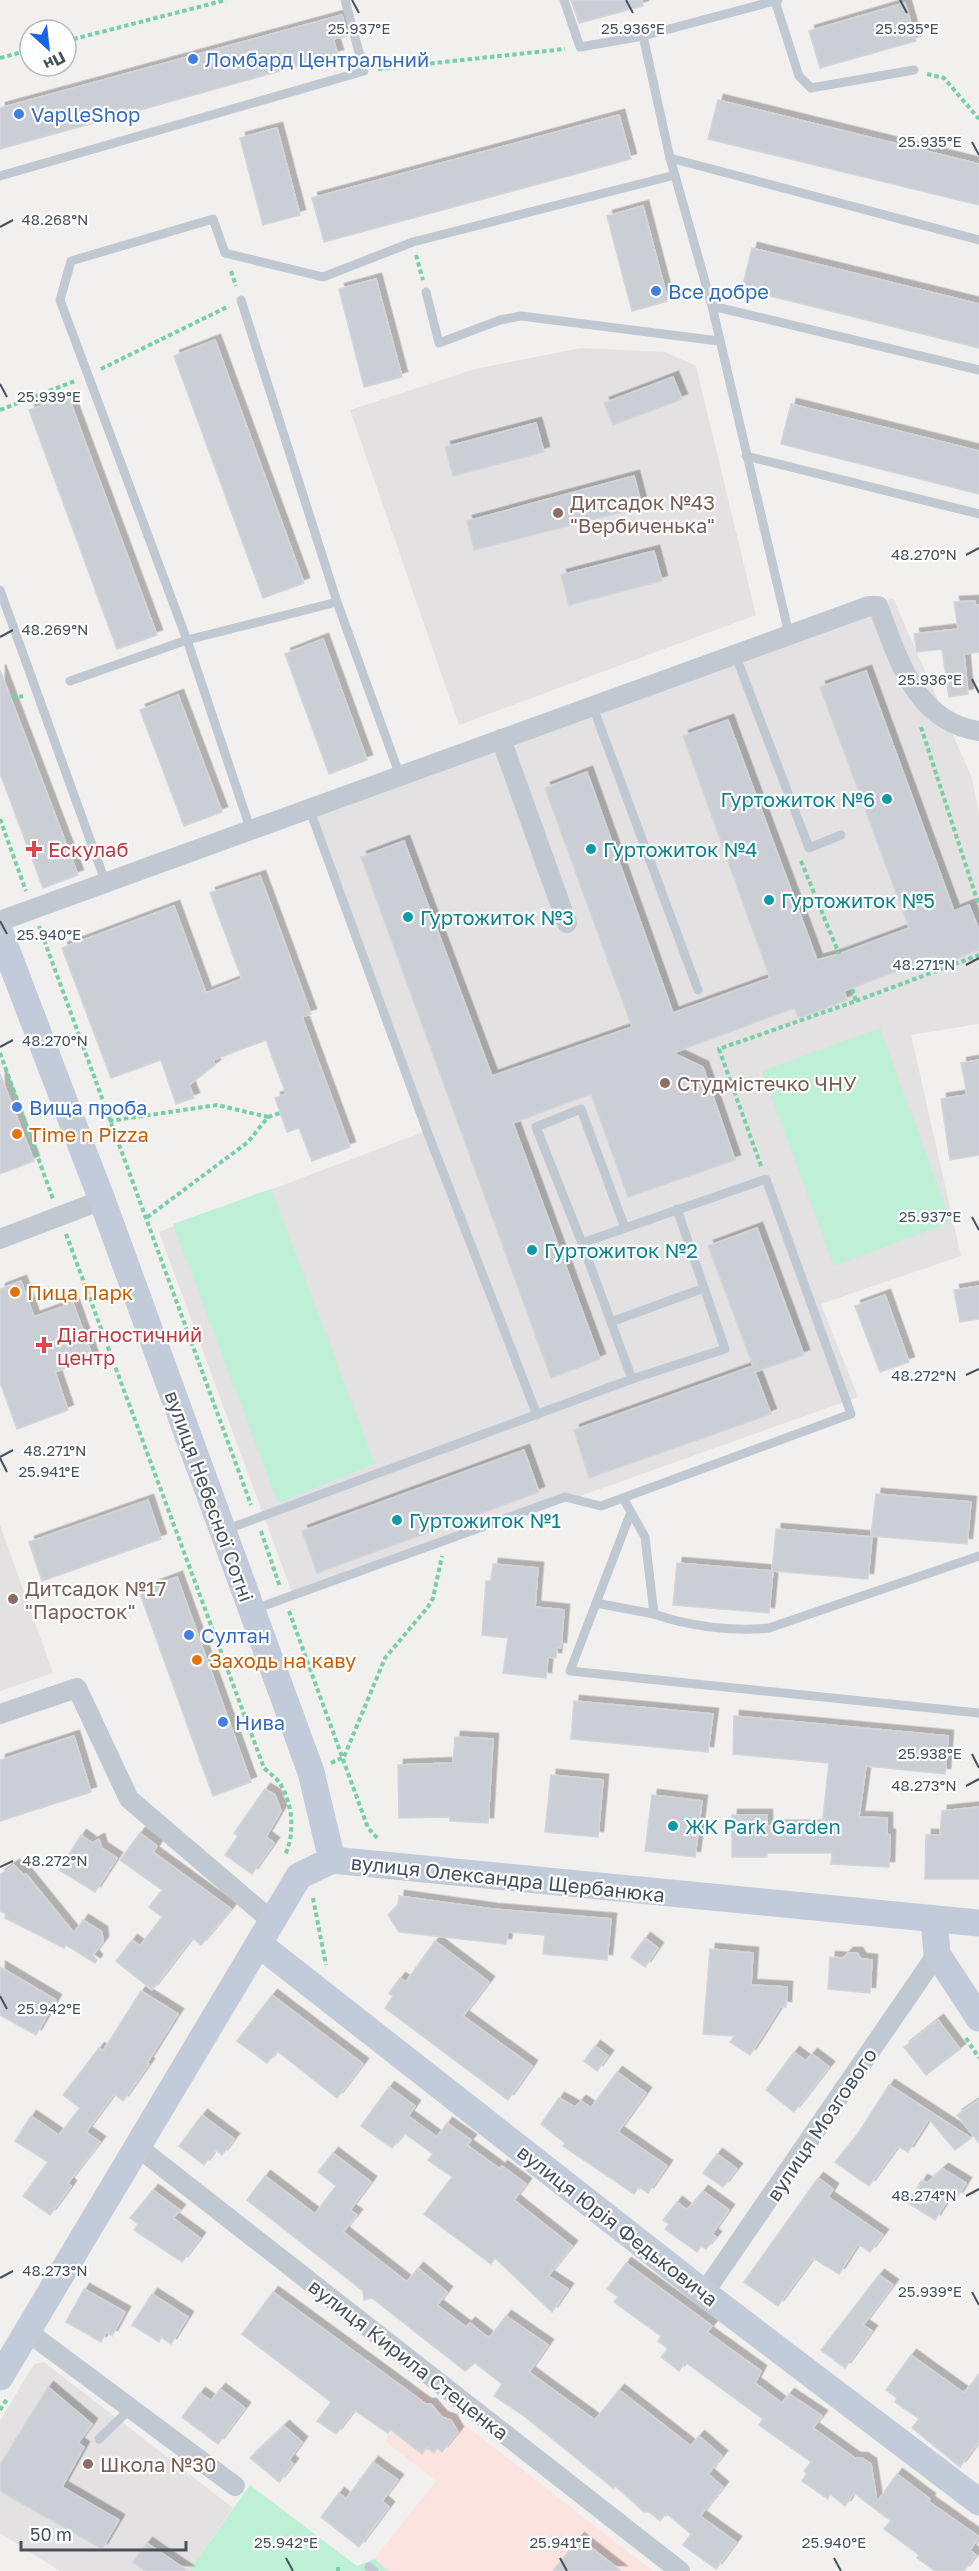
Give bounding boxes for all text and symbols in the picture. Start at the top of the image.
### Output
north arrow [18,18,78,78]
text: 25.937°E [328,19,390,37]
text: 25.936°E [601,19,665,37]
text: 25.935°E [875,19,939,37]
place label: Ломбард Центральний [205,47,429,71]
text: Пн [41,48,69,75]
marker: Ломбард Центральний [186,52,200,66]
place label: VaplleShop [31,102,140,126]
marker: VaplleShop [12,107,26,121]
text: 25.935°E [898,132,962,150]
text: 48.268°N [22,210,88,228]
place label: Все добре [668,279,769,303]
marker: Все добре [649,284,663,298]
text: 25.939°E [17,387,81,405]
place label: Дитсадок №43 "Вербиченька" [570,490,715,537]
marker: Дитсадок №43 "Вербиченька" [551,506,565,520]
text: 48.270°N [891,545,957,563]
text: 48.269°N [22,620,88,638]
text: 25.936°E [898,670,962,688]
place label: Гуртожиток №6 [721,787,875,811]
marker: Гуртожиток №6 [880,792,894,806]
place label: Ескулаб [48,837,128,861]
place label: Гуртожиток №4 [603,837,758,861]
marker: Ескулаб [25,840,43,858]
marker: Гуртожиток №4 [584,842,598,856]
place label: Гуртожиток №5 [781,888,935,912]
marker: Гуртожиток №5 [762,893,776,907]
place label: Гуртожиток №3 [420,905,574,929]
marker: Гуртожиток №3 [401,910,415,924]
text: 25.940°E [17,925,81,943]
text: 48.271°N [893,955,955,973]
text: 48.270°N [22,1031,88,1049]
place label: Студмістечко ЧНУ [677,1071,857,1095]
marker: Студмістечко ЧНУ [658,1076,672,1090]
place label: Вища проба [29,1095,147,1119]
marker: Вища проба [10,1100,24,1114]
place label: Time n Pizza [29,1122,149,1146]
marker: Time n Pizza [10,1127,24,1141]
text: 25.937°E [899,1207,961,1225]
place label: Гуртожиток №2 [544,1238,698,1262]
marker: Гуртожиток №2 [525,1243,539,1257]
place label: Пица Парк [27,1280,133,1304]
marker: Пица Парк [8,1285,22,1299]
place label: Діагностичний центр [57,1322,202,1369]
marker: Діагностичний центр [35,1336,53,1354]
text: 48.272°N [891,1366,957,1384]
street label: вулиця Небесної Сотні [161,1387,259,1605]
text: 48.271°N [24,1441,86,1459]
text: 25.941°E [18,1462,80,1480]
place label: Гуртожиток №1 [409,1508,561,1532]
marker: Гуртожиток №1 [390,1513,404,1527]
place label: Дитсадок №17 "Паросток" [25,1576,166,1623]
marker: Дитсадок №17 "Паросток" [6,1592,20,1606]
place label: Султан [201,1623,270,1647]
marker: Султан [182,1628,196,1642]
place label: Заходь на каву [209,1648,356,1672]
marker: Заходь на каву [190,1653,204,1667]
place label: Нива [235,1710,285,1734]
marker: Нива [216,1715,230,1729]
text: 25.938°E [898,1744,962,1762]
text: 48.273°N [891,1776,957,1794]
place label: ЖК Park Garden [685,1814,841,1838]
marker: ЖК Park Garden [666,1819,680,1833]
street label: вулиця Олександра Щербанюка [350,1850,666,1906]
text: 48.272°N [22,1851,88,1869]
text: 25.942°E [17,1999,81,2017]
street label: вулиця Мозгового [761,2043,881,2205]
street label: вулиця Юрія Федьковича [513,2139,723,2311]
text: 48.274°N [891,2186,957,2204]
text: 48.273°N [22,2261,88,2279]
street label: вулиця Кирила Стеценка [304,2274,514,2444]
text: 25.939°E [898,2282,962,2300]
place label: Школа №30 [100,2452,216,2476]
marker: Школа №30 [81,2457,95,2471]
scale bar [21,2514,186,2552]
text: 50 m [30,2523,72,2545]
text: 25.942°E [254,2533,318,2551]
text: 25.941°E [529,2533,591,2551]
text: 25.940°E [802,2533,866,2551]

